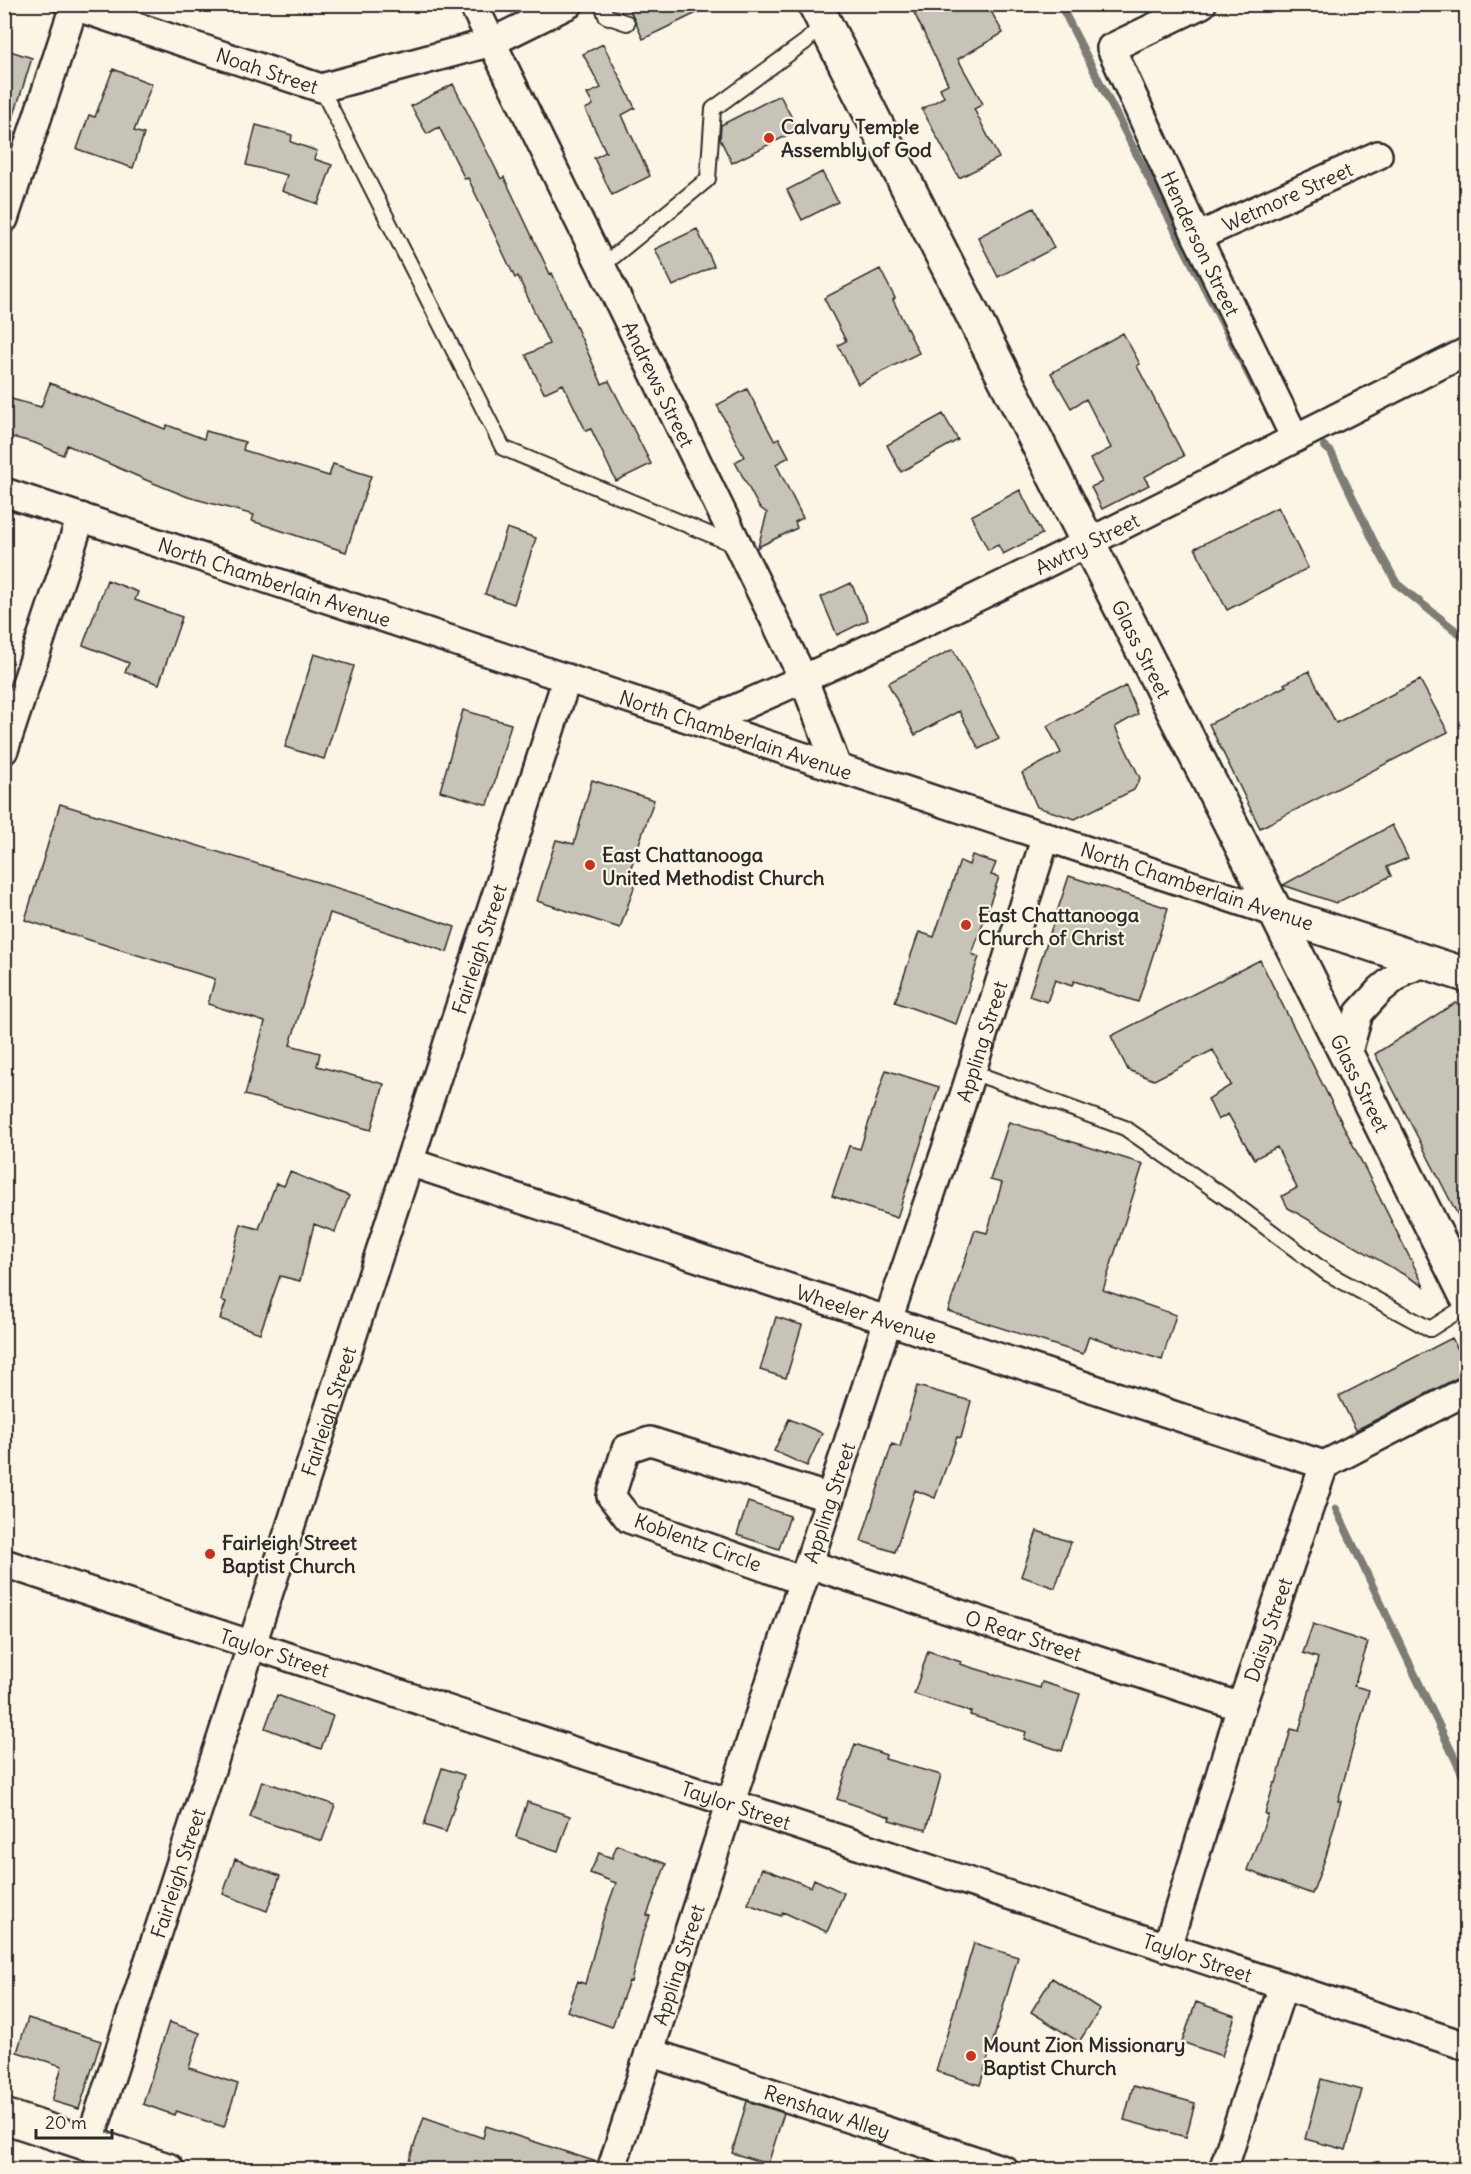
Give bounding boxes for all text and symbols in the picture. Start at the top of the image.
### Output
street label: Noah Street [213,42,322,99]
place label: Calvary Temple Assembly of God [781,114,932,162]
marker: Calvary Temple Assembly of God [762,131,776,145]
street label: Wetmore Street [1218,156,1356,236]
street label: Henderson Street [1156,167,1246,320]
street label: Andrews Street [618,317,701,451]
street label: Awtry Street [1031,507,1143,579]
street label: North Chamberlain Avenue [155,531,394,632]
street label: Glass Street [1107,596,1177,702]
street label: North Chamberlain Avenue [616,684,856,784]
street label: North Chamberlain Avenue [1077,836,1317,936]
place label: East Chattanooga United Methodist Church [602,842,825,890]
marker: East Chattanooga United Methodist Church [583,858,597,872]
street label: Fairleigh Street [446,881,512,1017]
place label: East Chattanooga Church of Christ [978,902,1140,950]
marker: East Chattanooga Church of Christ [959,918,973,932]
street label: Appling Street [950,977,1012,1105]
street label: Glass Street [1326,1030,1396,1137]
street label: Wheeler Avenue [793,1279,940,1348]
street label: Fairleigh Street [295,1343,361,1479]
street label: Appling Street [797,1439,860,1566]
street label: Koblentz Circle [631,1507,765,1577]
place label: Fairleigh Street Baptist Church [222,1530,357,1578]
marker: Fairleigh Street Baptist Church [203,1547,217,1561]
street label: Daisy Street [1238,1574,1297,1685]
street label: O Rear Street [962,1604,1085,1666]
street label: Taylor Street [217,1623,333,1682]
street label: Taylor Street [678,1775,794,1835]
street label: Fairleigh Street [145,1805,210,1941]
street label: Appling Street [647,1901,709,2028]
street label: Taylor Street [1140,1928,1256,1987]
place label: Mount Zion Missionary Baptist Church [983,2032,1185,2080]
marker: Mount Zion Missionary Baptist Church [964,2049,978,2063]
street label: Renshaw Alley [761,2079,894,2144]
scale bar [36,2102,112,2140]
text: 20 m [45,2111,87,2134]

